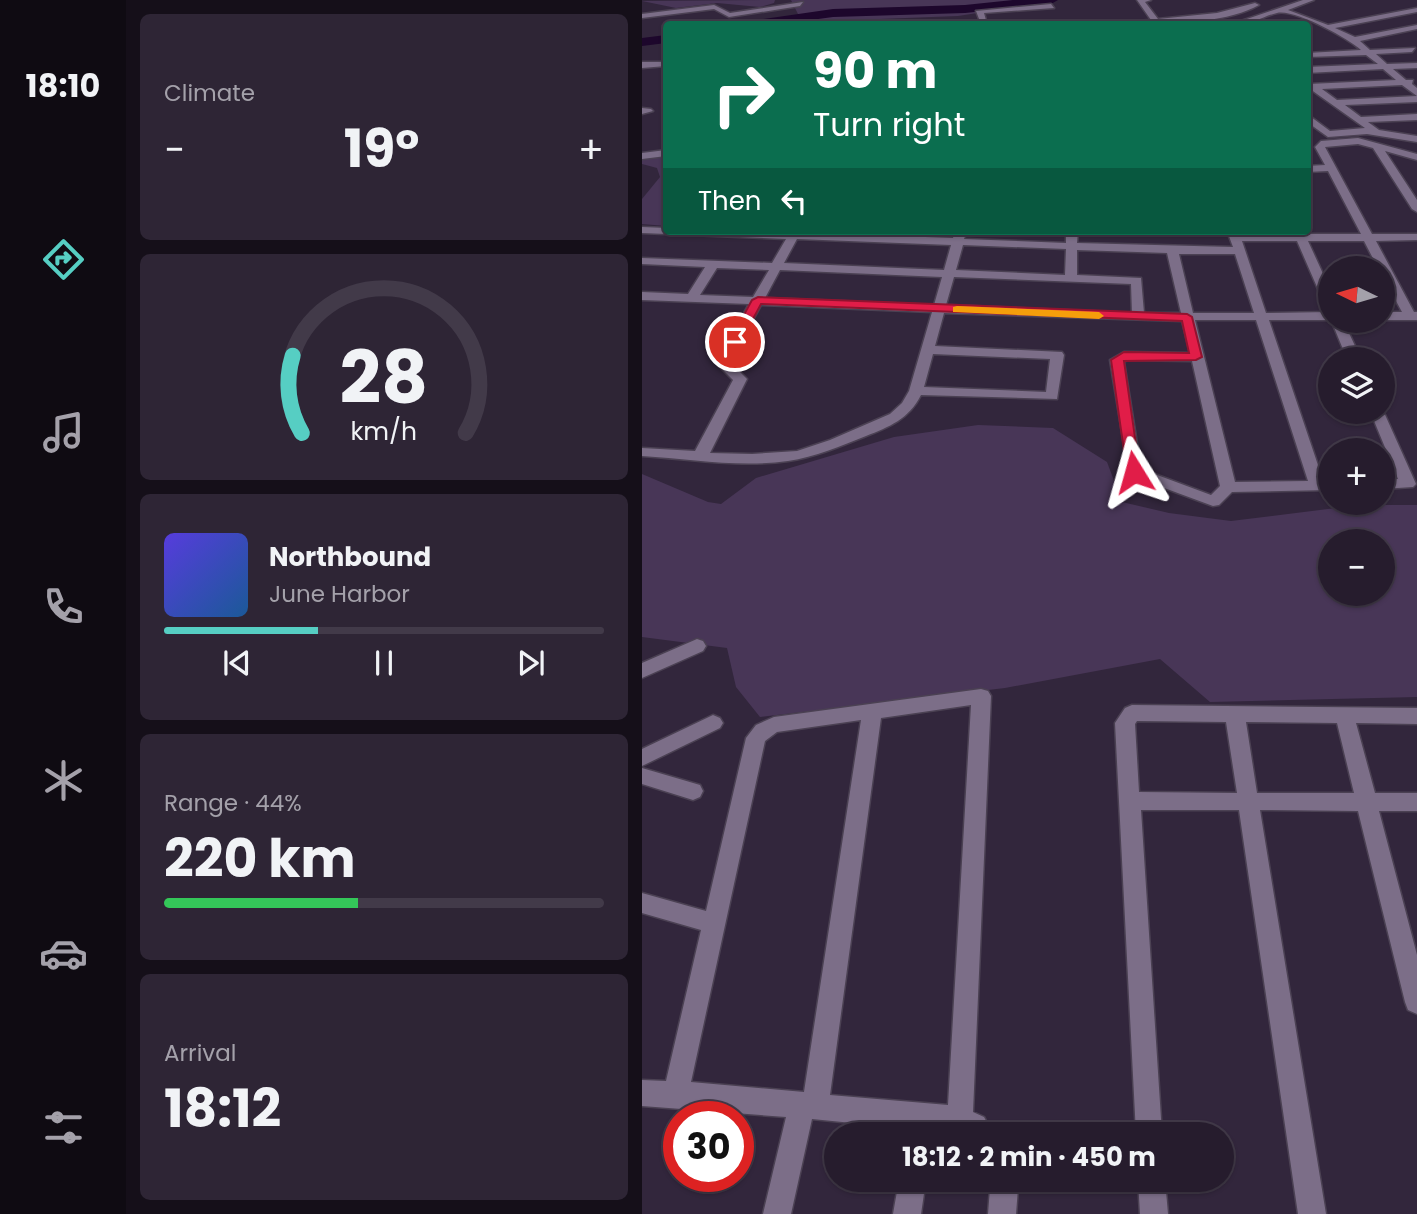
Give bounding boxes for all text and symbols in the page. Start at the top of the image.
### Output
text: 90 m [813,37,937,105]
icon: right [698,49,789,140]
text: 18:10 [26,63,100,108]
text: Climate [164,77,255,109]
text: Turn right [813,102,965,147]
text: 19° [344,112,419,185]
text: − [164,123,185,176]
text: + [578,123,604,176]
icon: left [775,182,813,220]
text: Then [698,183,761,219]
icon: directions [39,235,88,284]
north arrow [1318,256,1394,332]
map controls [1318,256,1395,606]
pin [705,312,765,372]
icon: arrive [716,323,754,361]
text: 28 [340,327,428,428]
button: layers [1318,347,1395,424]
icon: music [39,408,88,457]
text: km/h [351,414,417,449]
position arrow [1097,435,1171,509]
button: + [1318,438,1395,515]
button: − [1318,529,1395,606]
text: Northbound [269,539,431,575]
text: June Harbor [269,578,410,610]
icon: phone [39,582,88,631]
icon: previous [218,644,256,682]
icon: pause [365,644,403,682]
icon: next [512,644,550,682]
icon: climate [39,756,88,805]
text: Range · 44% [164,787,302,819]
text: 220 km [164,822,356,895]
icon: car [39,929,88,978]
text: Arrival [164,1037,236,1069]
text: 18:12 [164,1072,281,1145]
speed limit sign: 30 [663,1101,754,1192]
icon: filters [39,1103,88,1152]
text: 18:12 · 2 min · 450 m [902,1139,1156,1175]

